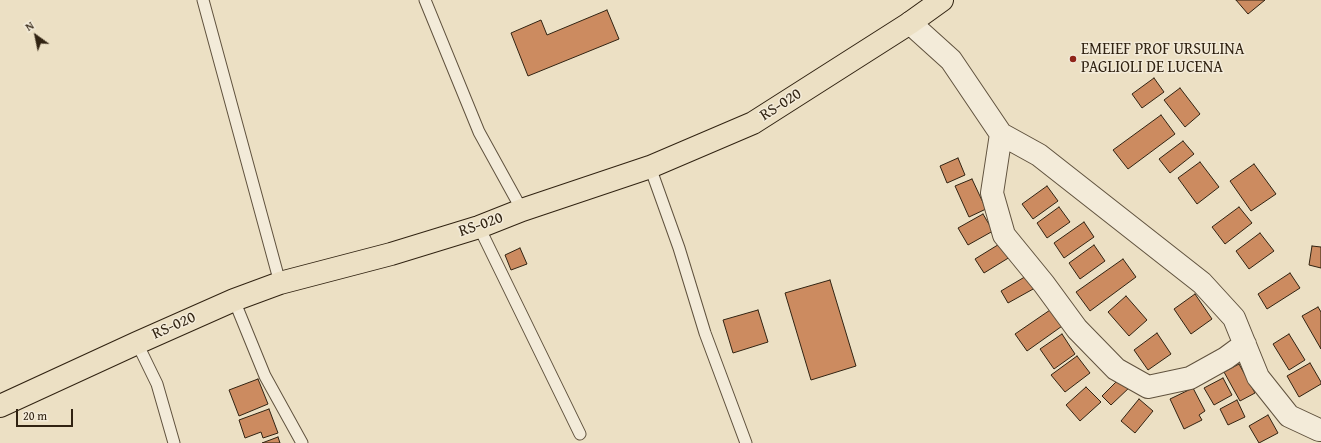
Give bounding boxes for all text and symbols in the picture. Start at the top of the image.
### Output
north arrow [16,16,56,56]
text: N [22,17,37,35]
place label: EMEIEF PROF URSULINA PAGLIOLI DE LUCENA [1081,40,1244,78]
marker: EMEIEF PROF URSULINA PAGLIOLI DE LUCENA [1068,54,1078,64]
street label: RS-020 [757,85,805,125]
street label: RS-020 [456,208,506,242]
street label: RS-020 [149,308,199,344]
scale bar [18,401,75,427]
text: 20 m [23,407,47,424]

